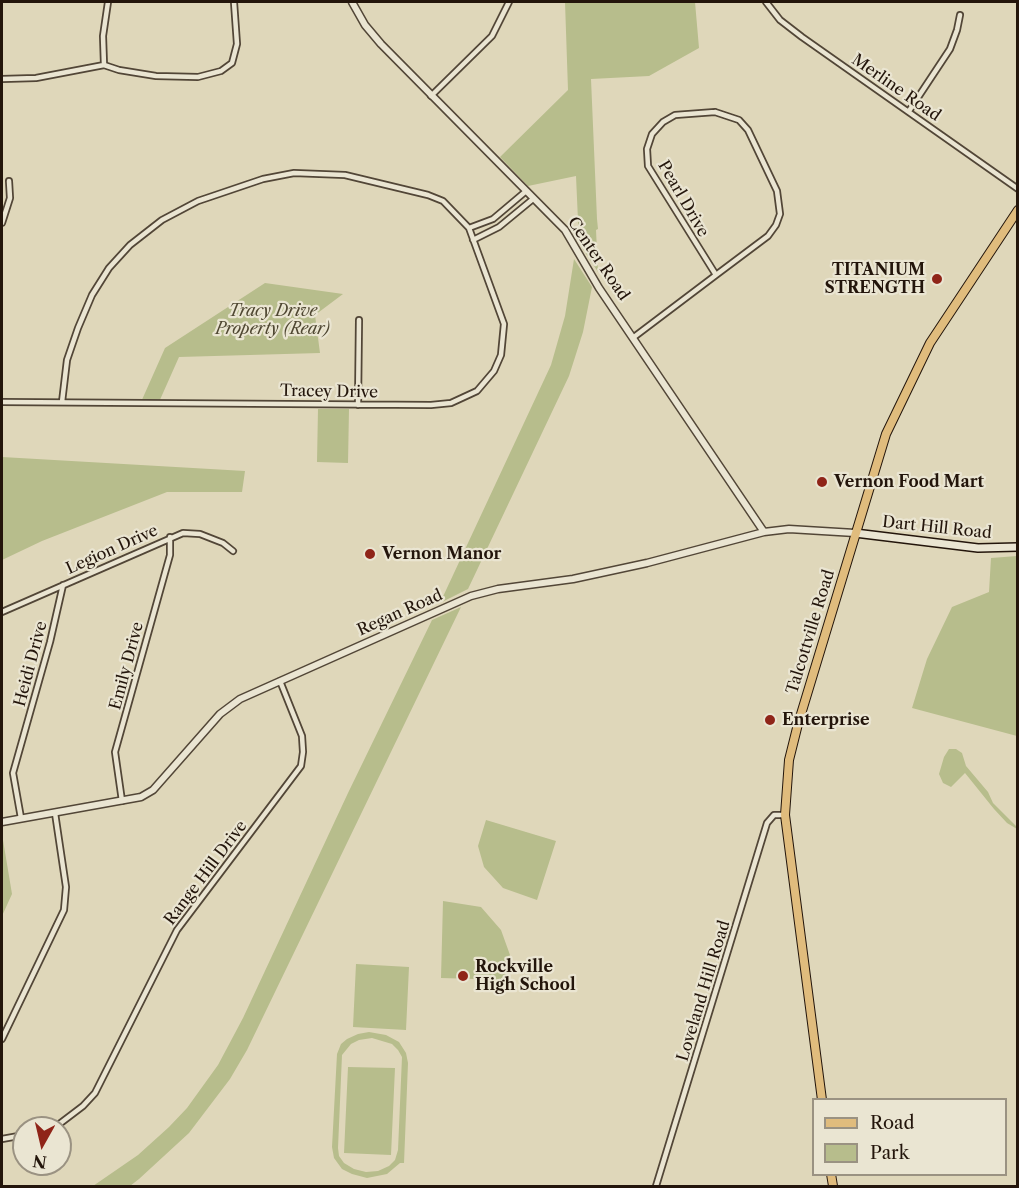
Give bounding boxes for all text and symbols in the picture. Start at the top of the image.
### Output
street label: Merline Road [848,50,944,126]
street label: Pearl Drive [653,157,713,241]
street label: Center Road [563,214,633,304]
place label: TITANIUM STRENGTH [824,260,925,298]
marker: TITANIUM STRENGTH [930,272,944,286]
park label: Tracy Drive Property (Rear) [216,301,330,339]
street label: Tracey Drive [280,382,378,402]
place label: Vernon Food Mart [834,472,984,492]
marker: Vernon Food Mart [815,475,829,489]
street label: Dart Hill Road [881,513,993,543]
street label: Legion Drive [63,521,161,579]
place label: Vernon Manor [382,544,501,564]
marker: Vernon Manor [363,547,377,561]
street label: Talcottville Road [783,568,839,696]
street label: Regan Road [354,586,446,640]
street label: Heidi Drive [10,619,52,709]
street label: Emily Drive [106,620,148,712]
place label: Enterprise [782,710,870,730]
marker: Enterprise [763,713,777,727]
street label: Range Hill Drive [161,817,251,929]
street label: Loveland Hill Road [673,918,735,1064]
place label: Rockville High School [475,957,576,995]
marker: Rockville High School [456,969,470,983]
legend [812,1098,1007,1176]
text: Road [870,1112,915,1134]
north arrow [12,1116,72,1176]
text: Park [870,1142,909,1164]
text: N [31,1151,48,1173]

